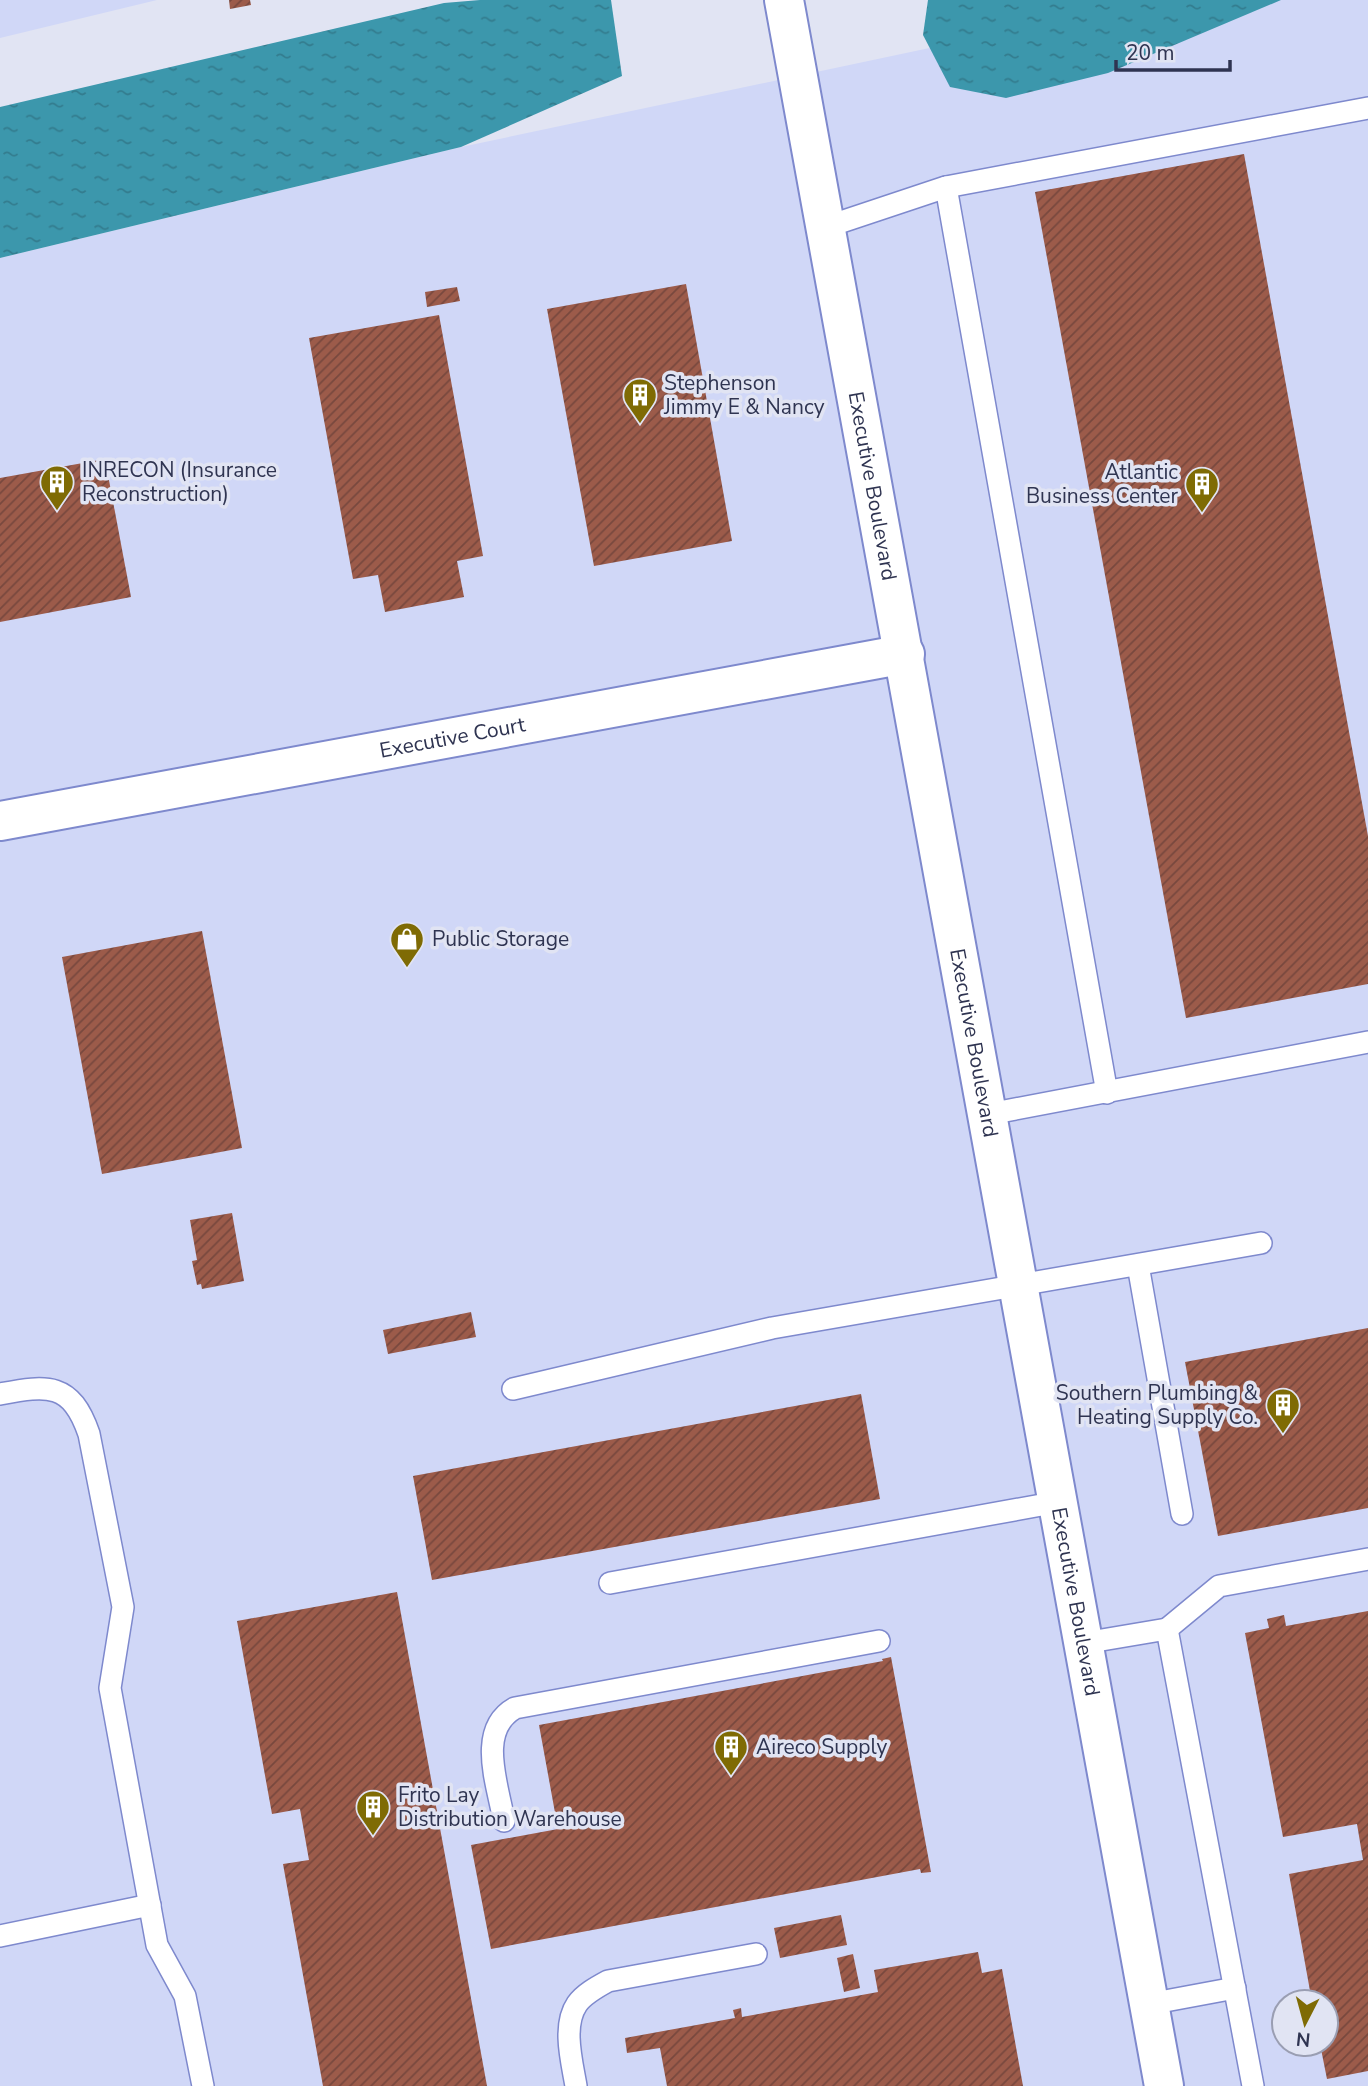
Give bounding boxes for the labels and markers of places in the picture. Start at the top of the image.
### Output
place label: Stephenson Jimmy E & Nancy [663,369,825,421]
building icon: Stephenson Jimmy E & Nancy [621,376,659,425]
place label: INRECON (Insurance Reconstruction) [82,456,277,508]
place label: Atlantic Business Center [1026,458,1178,510]
building icon: INRECON (Insurance Reconstruction) [38,463,76,512]
building icon: Atlantic Business Center [1183,465,1221,514]
shop icon: Public Storage [388,920,426,969]
place label: Public Storage [432,925,569,953]
place label: Southern Plumbing & Heating Supply Co. [1056,1379,1258,1431]
building icon: Southern Plumbing & Heating Supply Co. [1264,1386,1302,1435]
building icon: Aireco Supply [712,1728,750,1777]
place label: Aireco Supply [756,1733,887,1761]
place label: Frito Lay Distribution Warehouse [398,1781,622,1833]
building icon: Frito Lay Distribution Warehouse [354,1788,392,1837]

